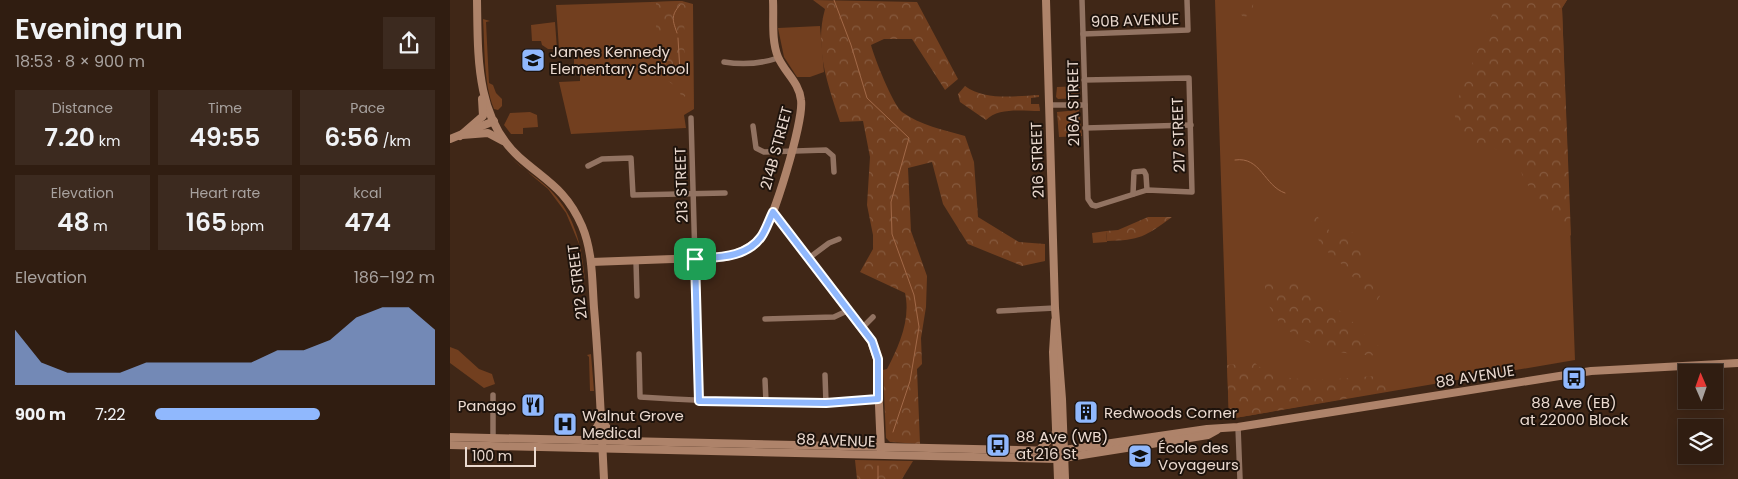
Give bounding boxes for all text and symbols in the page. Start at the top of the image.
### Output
street label: 90B AVENUE [1090,8,1180,32]
text: Evening run [15,10,183,49]
button: share [383,17,435,69]
place label: James Kennedy Elementary School [550,41,689,79]
school or university icon: James Kennedy Elementary School [520,47,546,73]
text: 18:53 · 8 × 900 m [15,50,145,73]
street label: 216A STREET [1062,60,1084,146]
street label: 217 STREET [1166,97,1190,173]
text: Distance [52,98,113,118]
text: Time [208,98,242,118]
text: Pace [350,98,385,118]
street label: 214B STREET [755,104,797,192]
text: 7.20 [44,120,95,155]
text: 49:55 [190,120,260,155]
text: 6:56 [324,120,379,155]
street label: 216 STREET [1025,121,1049,199]
text: km [95,131,120,151]
text: /km [379,131,411,151]
street label: 213 STREET [669,147,693,223]
text: Elevation [51,183,114,203]
text: Heart rate [190,183,260,203]
text: kcal [353,183,382,203]
text: 48 [57,205,90,240]
text: 165 [186,205,227,240]
text: 474 [344,205,391,240]
text: m [90,216,108,236]
text: bpm [227,216,264,236]
pin [674,238,716,280]
street label: 212 STREET [562,243,592,321]
icon: arrive [681,245,709,273]
text: Elevation [15,266,87,289]
text: 186–192 m [354,266,435,289]
street label: 88 AVENUE [1434,359,1516,393]
north arrow [1678,364,1722,409]
map controls [1678,364,1723,464]
bus stop icon: 88 Ave (EB) at 22000 Block [1561,365,1587,391]
restaurant icon: Panago [520,392,546,418]
place label: 88 Ave (EB) at 22000 Block [1520,392,1628,430]
place label: Panago [458,395,516,416]
building icon: Redwoods Corner [1073,399,1099,425]
place label: Redwoods Corner [1104,402,1238,423]
text: 900 m [15,403,66,426]
text: 7:22 [95,403,126,426]
place label: Walnut Grove Medical [582,405,684,443]
hospital icon: Walnut Grove Medical [552,411,578,437]
button: layers [1678,419,1723,464]
place label: 88 Ave (WB) at 216 St [1016,426,1108,464]
street label: 88 AVENUE [796,428,876,452]
bus stop icon: 88 Ave (WB) at 216 St [985,432,1011,458]
place label: École des Voyageurs [1158,437,1239,475]
school or university icon: École des Voyageurs [1127,443,1153,469]
scale bar [465,444,536,467]
text: 100 m [472,446,512,466]

